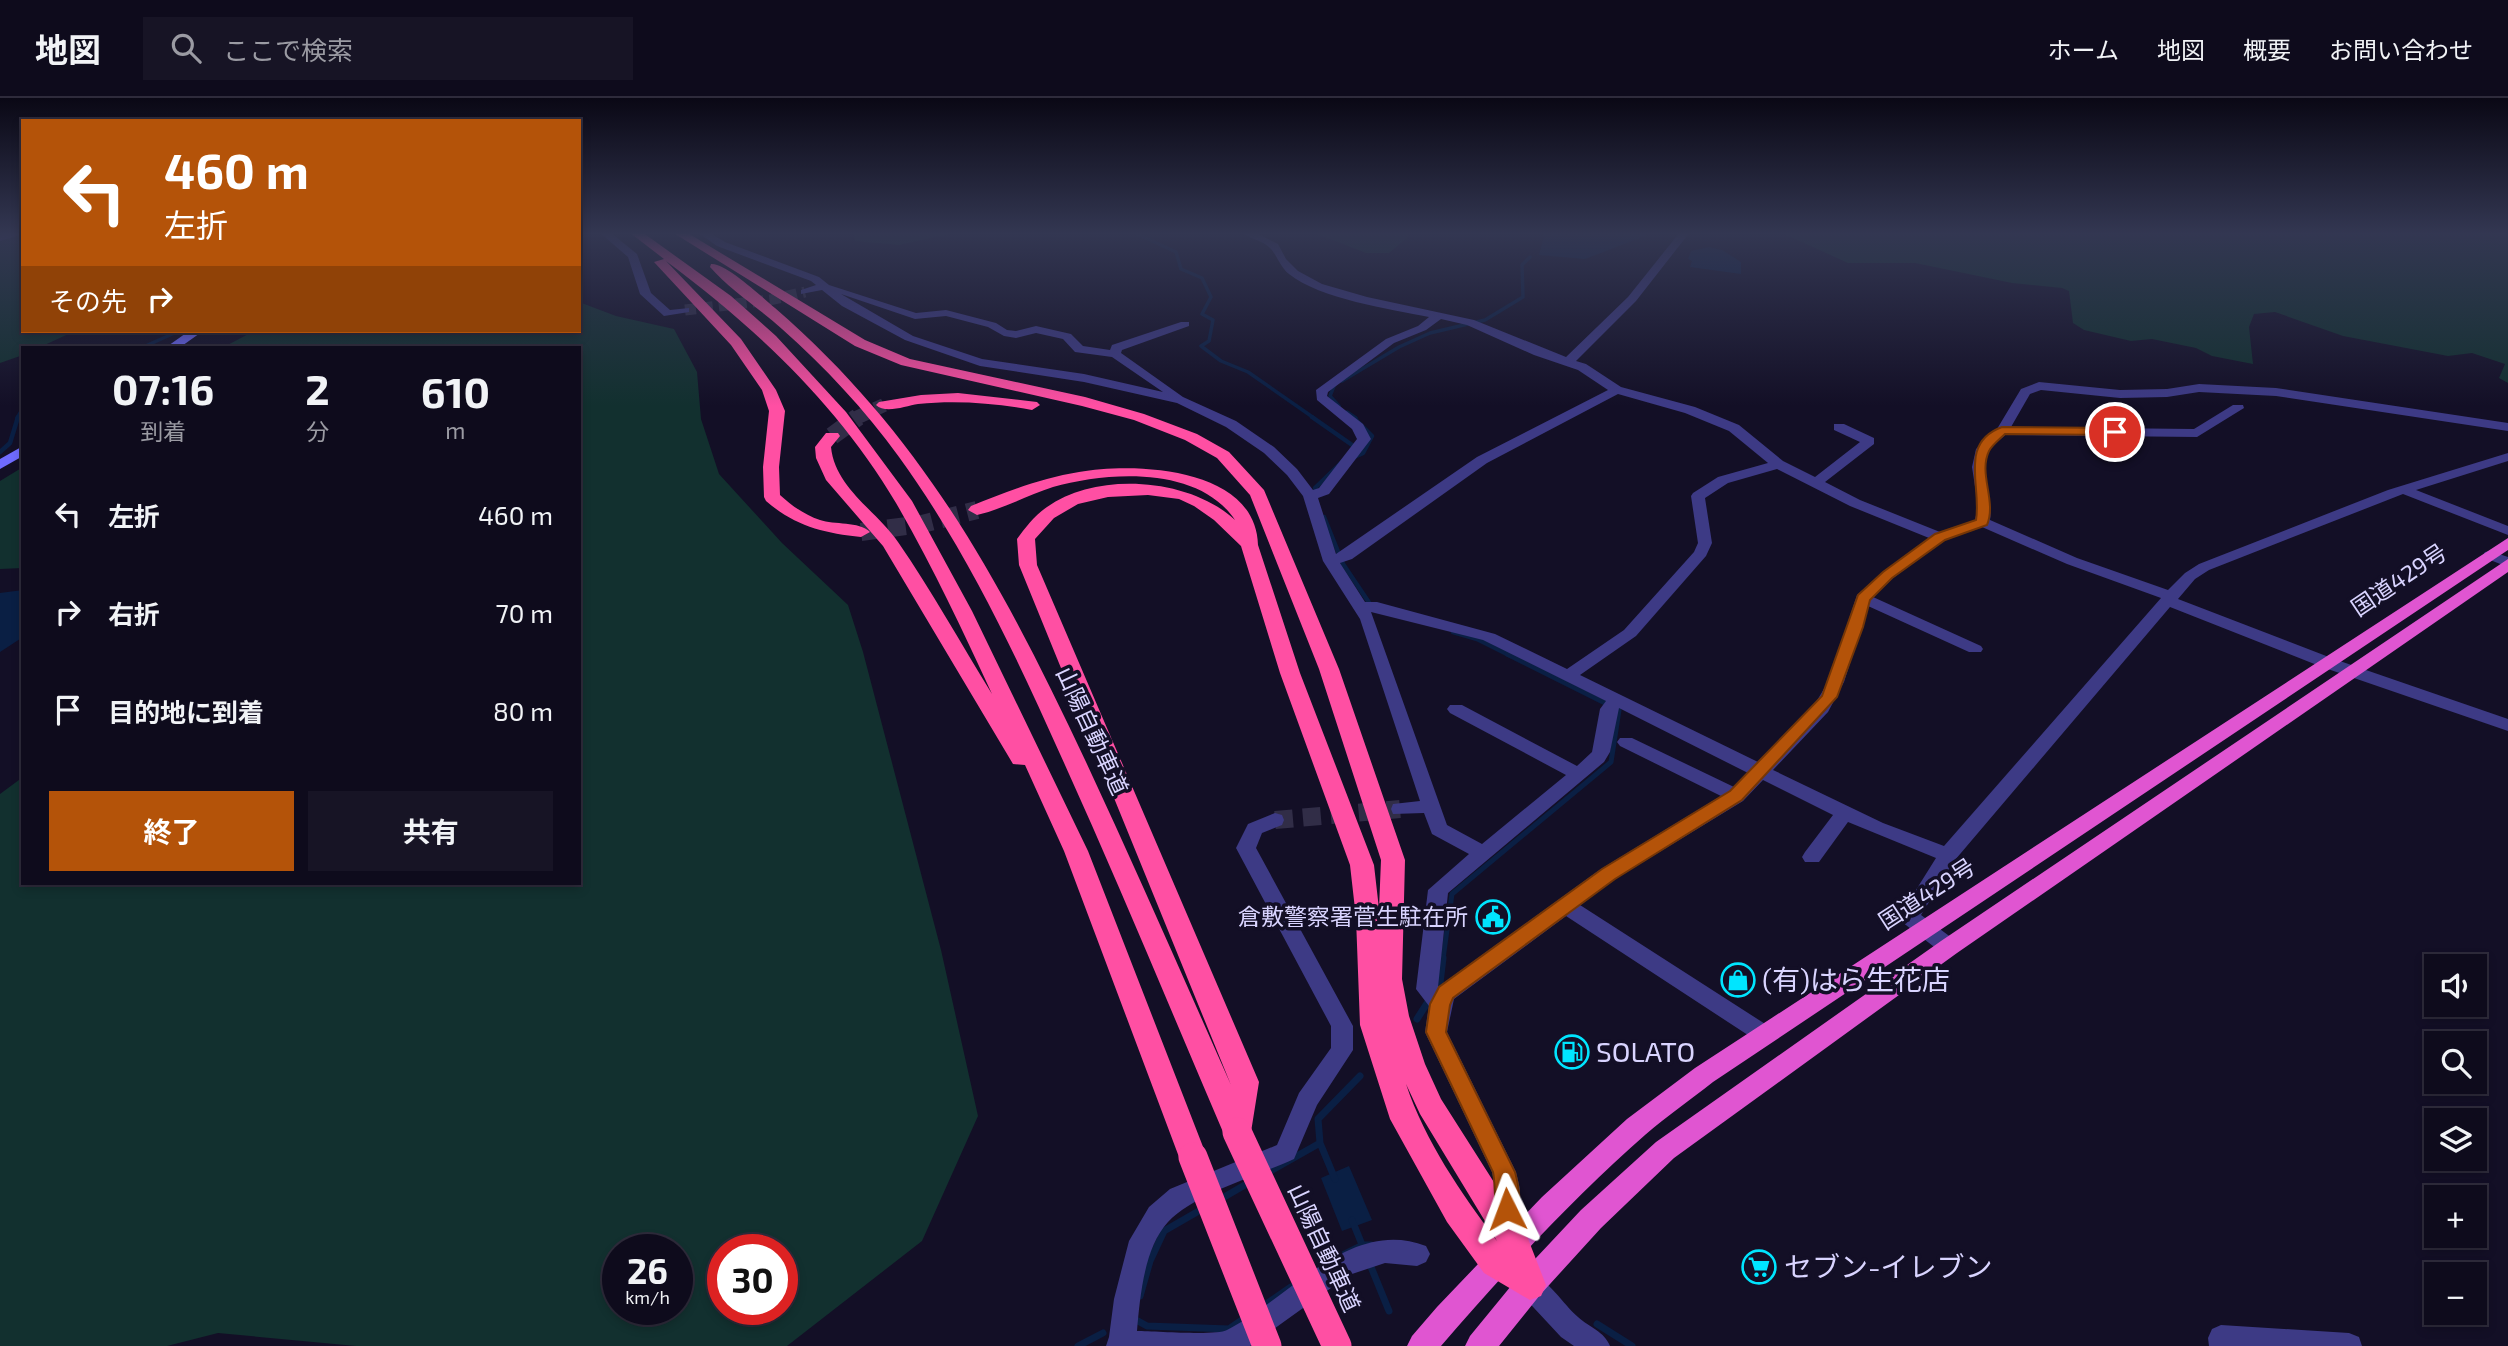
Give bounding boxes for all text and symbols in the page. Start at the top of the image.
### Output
search box [143,17,633,80]
text: 地図 [35,29,101,69]
icon: search [167,29,205,67]
text: ここで検索 [223,34,353,65]
text: ホーム [2048,35,2119,64]
text: 地図 [2157,35,2205,64]
text: 概要 [2243,35,2291,64]
text: お問い合わせ [2329,35,2473,64]
text: 460 m [164,140,309,199]
icon: left [49,147,140,238]
text: 左折 [164,205,228,243]
icon: right [141,280,179,318]
text: その先 [49,285,127,316]
text: 07:16 [112,363,214,413]
text: 2 [305,363,330,413]
text: 610 [421,366,490,416]
pin [2085,402,2145,462]
icon: arrive [2096,413,2134,451]
text: m [445,416,465,444]
text: 到着 [140,417,186,445]
text: 分 [306,417,329,445]
icon: left [49,495,87,533]
text: 460 m [478,499,553,530]
text: 左折 [108,500,160,531]
street label: 国道429号 [2345,537,2452,621]
icon: right [49,593,87,631]
text: 70 m [495,597,553,628]
text: 右折 [108,598,160,629]
street label: 山陽自動車道 [1051,662,1135,799]
icon: arrive [49,691,87,729]
text: 80 m [493,695,553,726]
text: 目的地に到着 [108,696,264,727]
button: 終了 [49,791,294,871]
button: 共有 [308,791,553,871]
street label: 国道429号 [1873,852,1980,935]
public building icon: 倉敷警察署菅生駐在所 [1474,898,1512,936]
place label: 倉敷警察署菅生駐在所 [1238,902,1468,930]
map controls [2424,954,2487,1325]
button: sound [2424,954,2487,1017]
shop icon: (有)はら生花店 [1719,961,1757,999]
place label: (有)はら生花店 [1762,962,1950,996]
button: search [2424,1031,2487,1094]
fuel station icon: SOLATO [1553,1033,1591,1071]
place label: SOLATO [1596,1034,1695,1068]
button: layers [2424,1108,2487,1171]
position arrow [1470,1172,1544,1246]
street label: 山陽自動車道 [1283,1179,1367,1316]
button: + [2424,1185,2487,1248]
speed limit sign: 30 [707,1234,798,1325]
supermarket icon: セブン-イレブン [1740,1248,1778,1286]
text: 26 [627,1249,668,1291]
place label: セブン-イレブン [1784,1249,1993,1283]
button: − [2424,1262,2487,1325]
text: km/h [625,1286,670,1308]

